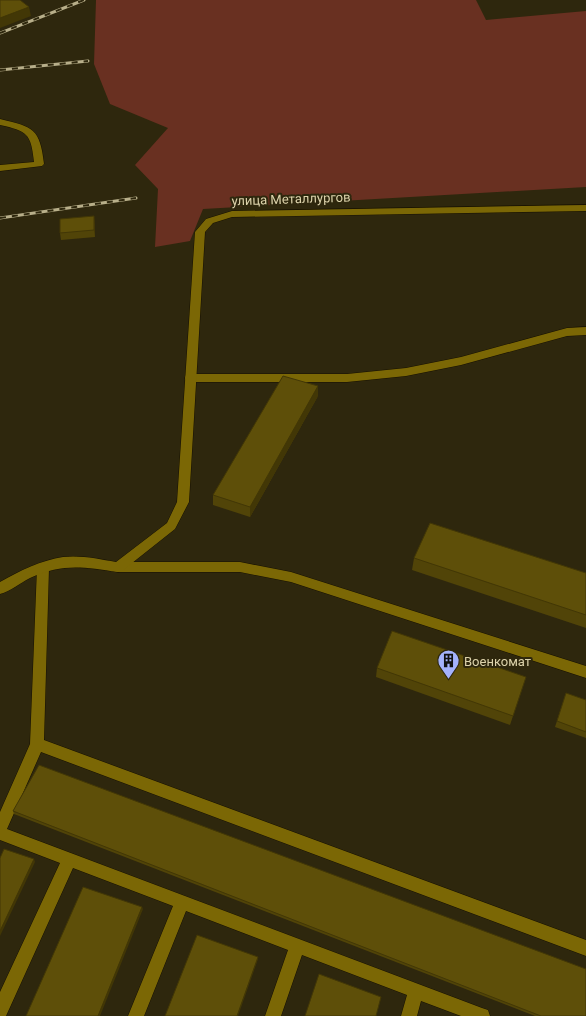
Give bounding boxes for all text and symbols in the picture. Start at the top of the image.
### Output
street label: улица Металлургов [231,189,351,209]
building icon: Военкомат [436,648,462,681]
place label: Военкомат [464,654,531,669]

